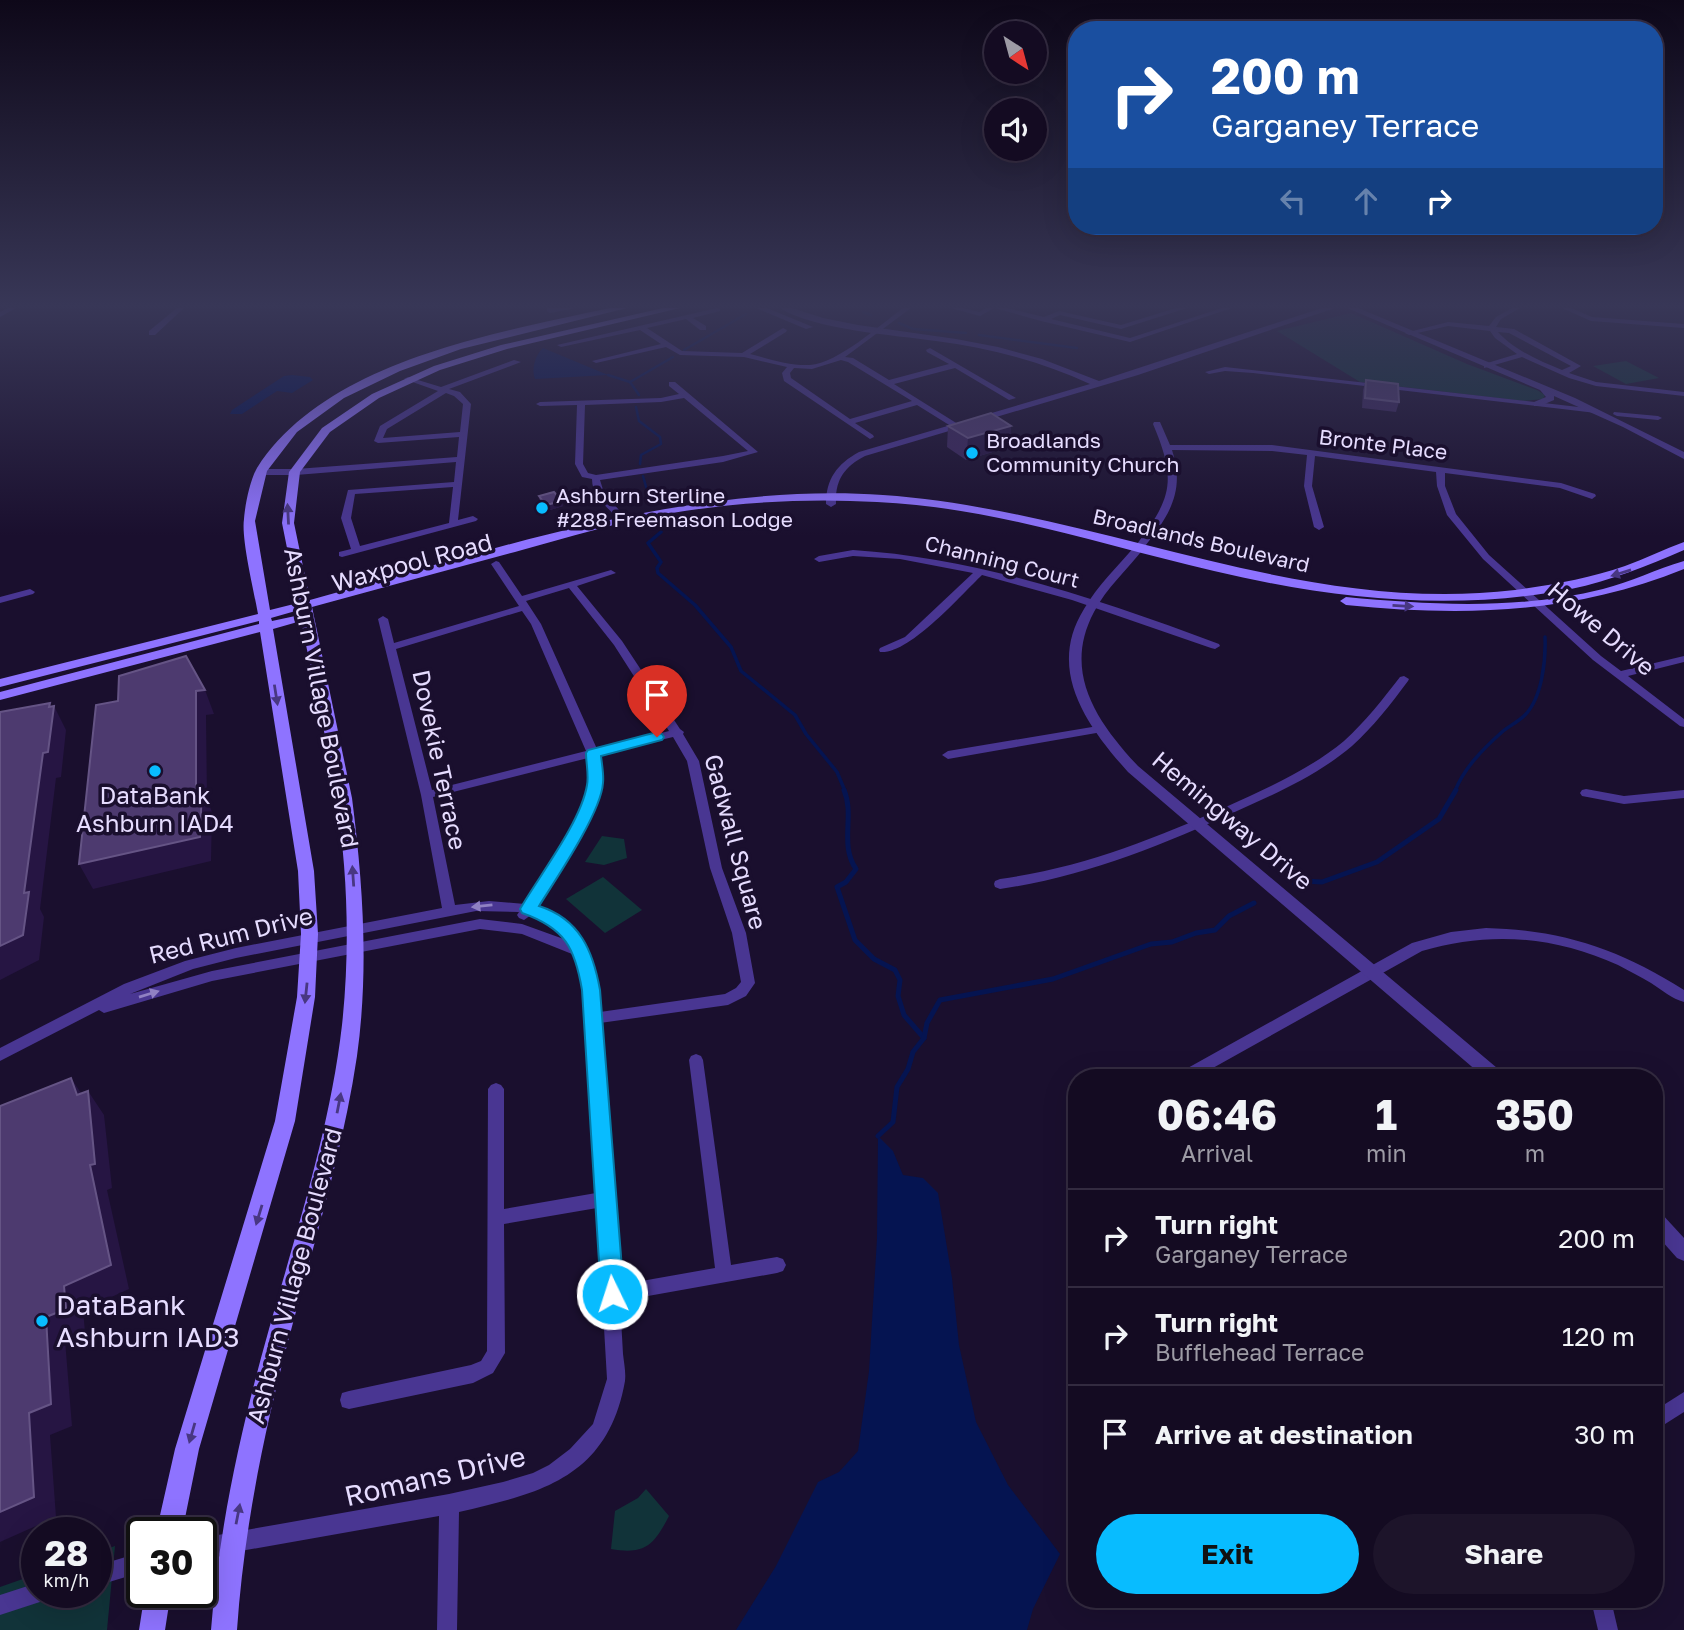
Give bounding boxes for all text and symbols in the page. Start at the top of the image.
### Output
north arrow [984,21,1046,84]
map controls [984,21,1047,161]
text: 200 m [1211,46,1360,105]
icon: right [1096,49,1187,140]
button: sound [984,98,1047,161]
text: Garganey Terrace [1211,106,1479,144]
icon: left [1274,182,1312,220]
icon: ahead [1347,182,1385,220]
icon: right [1420,182,1458,220]
street label: Bronte Place [1317,423,1449,465]
place label: Broadlands Community Church [986,427,1179,477]
marker: Broadlands Community Church [964,445,980,461]
place label: Ashburn Sterline #288 Freemason Lodge [556,482,793,532]
marker: Ashburn Sterline #288 Freemason Lodge [534,500,550,516]
street label: Broadlands Boulevard [1090,502,1312,578]
one-way arrow [282,503,293,525]
street label: Waxpool Road [328,526,495,597]
street label: Channing Court [922,529,1082,593]
street label: Ashburn Village Boulevard [279,545,366,850]
one-way arrow [1611,568,1632,579]
street label: Howe Drive [1542,575,1661,681]
one-way arrow [1392,601,1414,612]
pin [627,665,687,737]
street label: Dovekie Terrace [407,667,474,852]
icon: arrive [638,676,676,714]
one-way arrow [271,684,282,706]
street label: Hemingway Drive [1147,744,1319,895]
street label: Gadwall Square [699,751,774,932]
marker: DataBank Ashburn IAD4 [147,763,163,779]
place label: DataBank Ashburn IAD4 [76,780,234,837]
one-way arrow [347,865,358,887]
street label: Red Rum Drive [146,900,316,969]
one-way arrow [471,901,493,912]
one-way arrow [300,982,311,1004]
one-way arrow [139,989,160,999]
text: 06:46 [1157,1089,1277,1139]
text: 1 [1376,1089,1397,1139]
text: 350 [1496,1089,1574,1139]
one-way arrow [334,1092,345,1114]
street label: Ashburn Village Boulevard [240,1125,347,1427]
text: Arrival [1181,1139,1253,1167]
text: min [1366,1139,1407,1167]
text: m [1525,1139,1545,1167]
one-way arrow [253,1205,263,1226]
text: Turn right [1155,1209,1278,1240]
icon: right [1096,1219,1134,1257]
text: 200 m [1558,1223,1635,1254]
text: Garganey Terrace [1155,1240,1348,1268]
position arrow [575,1257,649,1331]
place label: DataBank Ashburn IAD3 [56,1288,240,1353]
text: Turn right [1155,1307,1278,1338]
marker: DataBank Ashburn IAD3 [34,1313,50,1329]
icon: right [1096,1317,1134,1355]
text: 120 m [1562,1321,1635,1352]
text: Bufflehead Terrace [1155,1338,1364,1366]
icon: arrive [1096,1415,1134,1453]
text: Arrive at destination [1155,1419,1413,1450]
text: 30 m [1574,1419,1635,1450]
one-way arrow [186,1422,196,1443]
street label: Romans Drive [341,1439,529,1512]
one-way arrow [233,1503,244,1525]
button: Exit [1096,1514,1359,1594]
button: Share [1373,1514,1635,1594]
speed limit sign: 30 [126,1517,217,1608]
text: 28 [45,1532,88,1574]
text: km/h [44,1569,89,1591]

